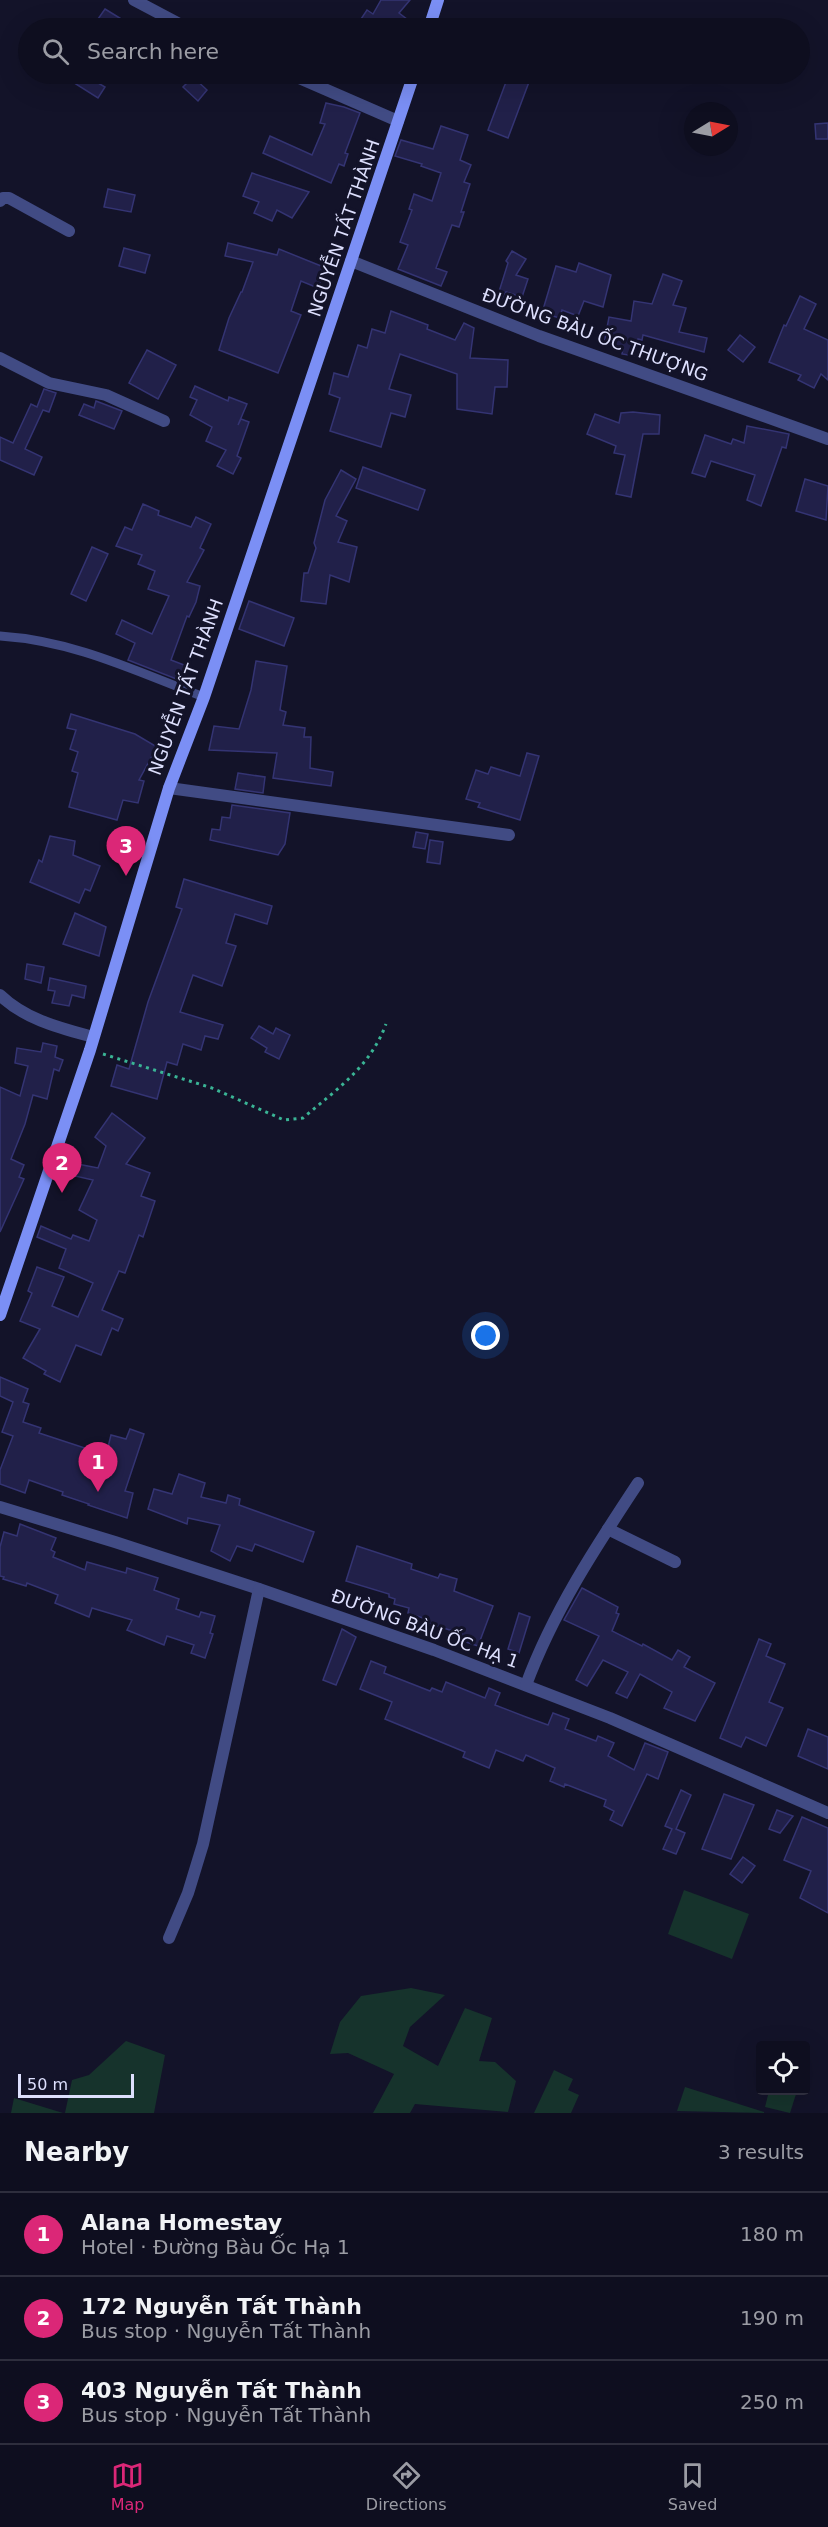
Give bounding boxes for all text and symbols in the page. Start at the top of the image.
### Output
search box [18,18,810,84]
icon: search [39,35,72,68]
text: Search here [87,39,219,64]
north arrow [684,102,738,156]
street label: NGUYỄN TẤT THÀNH [301,136,384,319]
street label: ĐƯỜNG BÀU ỐC THƯỢNG [479,282,712,385]
street label: NGUYỄN TẤT THÀNH [142,595,227,778]
pin: 3 [106,826,146,876]
pin: 2 [42,1144,82,1193]
your location [471,1321,500,1350]
pin: 1 [78,1442,118,1492]
street label: ĐƯỜNG BÀU ỐC HẠ 1 [329,1583,522,1672]
map controls [756,2041,810,2095]
button: locate [756,2041,810,2095]
scale bar [18,2071,134,2098]
text: 50 m [27,2075,68,2094]
text: Nearby [24,2137,129,2167]
text: 3 results [718,2140,804,2164]
text: Alana Homestay [81,2210,282,2235]
text: 1 [37,2222,50,2246]
text: 180 m [740,2222,804,2246]
text: Hotel · Đường Bàu Ốc Hạ 1 [81,2235,350,2259]
text: 172 Nguyễn Tất Thành [81,2294,362,2319]
text: 2 [37,2306,50,2330]
text: 190 m [740,2306,804,2330]
text: Bus stop · Nguyễn Tất Thành [81,2319,371,2343]
text: 403 Nguyễn Tất Thành [81,2378,362,2403]
text: 3 [37,2390,50,2414]
text: 250 m [740,2390,804,2414]
text: Bus stop · Nguyễn Tất Thành [81,2403,371,2427]
tab: Map [111,2459,144,2514]
tab: Directions [366,2459,446,2514]
tab: Saved [668,2459,717,2514]

